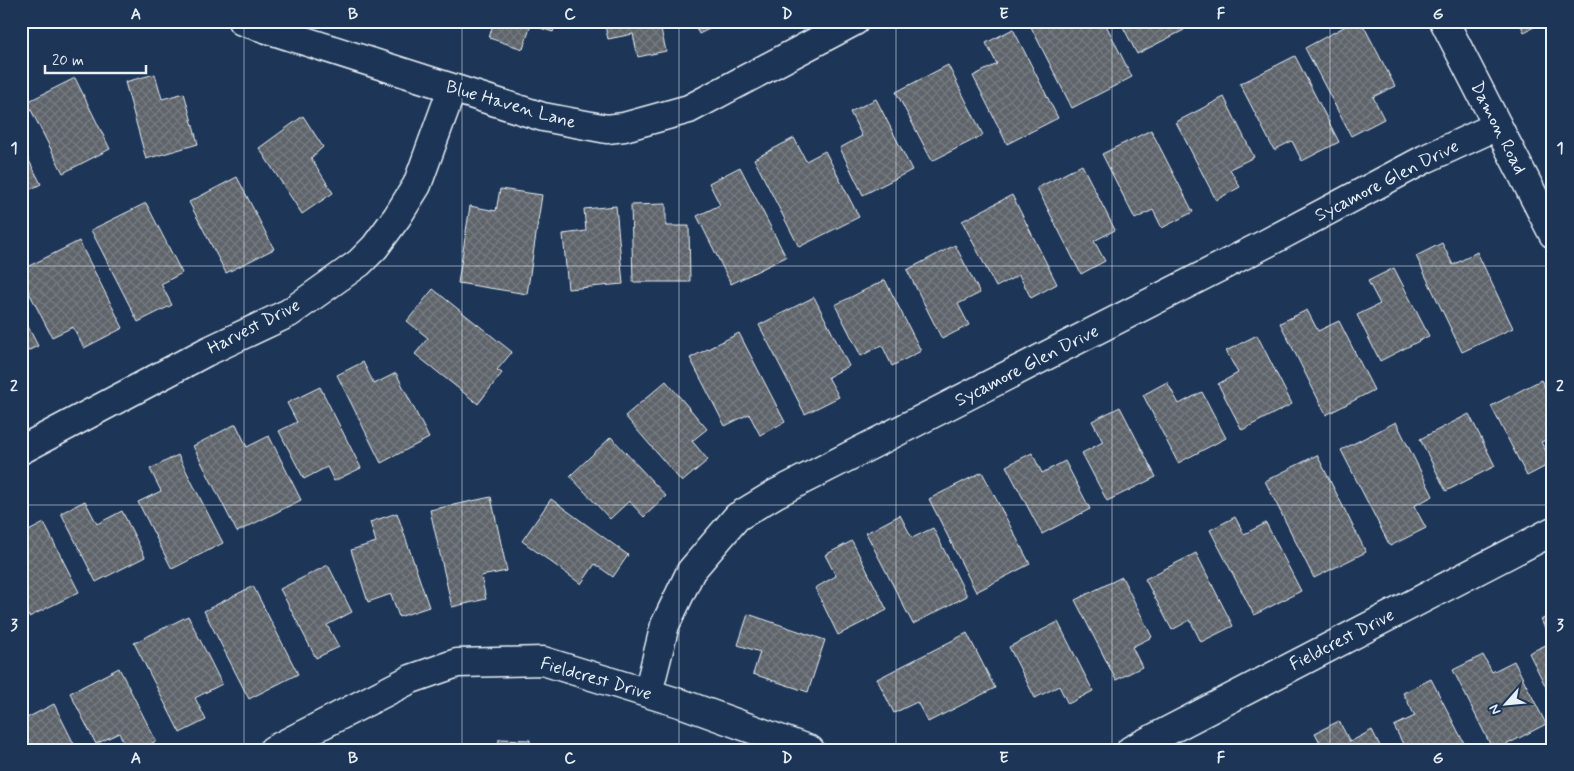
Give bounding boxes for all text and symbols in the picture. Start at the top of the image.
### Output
text: A [131,4,141,25]
text: B [348,4,358,25]
text: C [564,4,576,25]
text: D [781,4,793,25]
text: E [999,4,1009,25]
text: F [1217,4,1226,25]
text: G [1433,4,1444,25]
scale bar [45,42,146,74]
text: 20 m [52,51,84,71]
street label: Blue Haven Lane [443,75,579,135]
street label: Damon Road [1464,78,1532,178]
street label: Sycamore Glen Drive [1311,134,1463,228]
text: 1 [10,138,18,159]
text: 1 [1556,138,1564,159]
street label: Harvest Drive [204,293,304,361]
street label: Sycamore Glen Drive [951,319,1103,413]
text: 2 [10,376,18,397]
text: 2 [1556,376,1564,397]
street label: Fieldcrest Drive [1285,603,1399,677]
text: 3 [10,615,18,636]
text: 3 [1556,615,1564,636]
street label: Fieldcrest Drive [538,652,654,706]
north arrow [1482,678,1532,728]
text: N [1485,701,1505,718]
text: A [131,748,141,769]
text: B [348,748,358,769]
text: C [564,748,576,769]
text: D [781,748,793,769]
text: E [999,748,1009,769]
text: F [1217,748,1226,769]
text: G [1433,748,1444,769]

